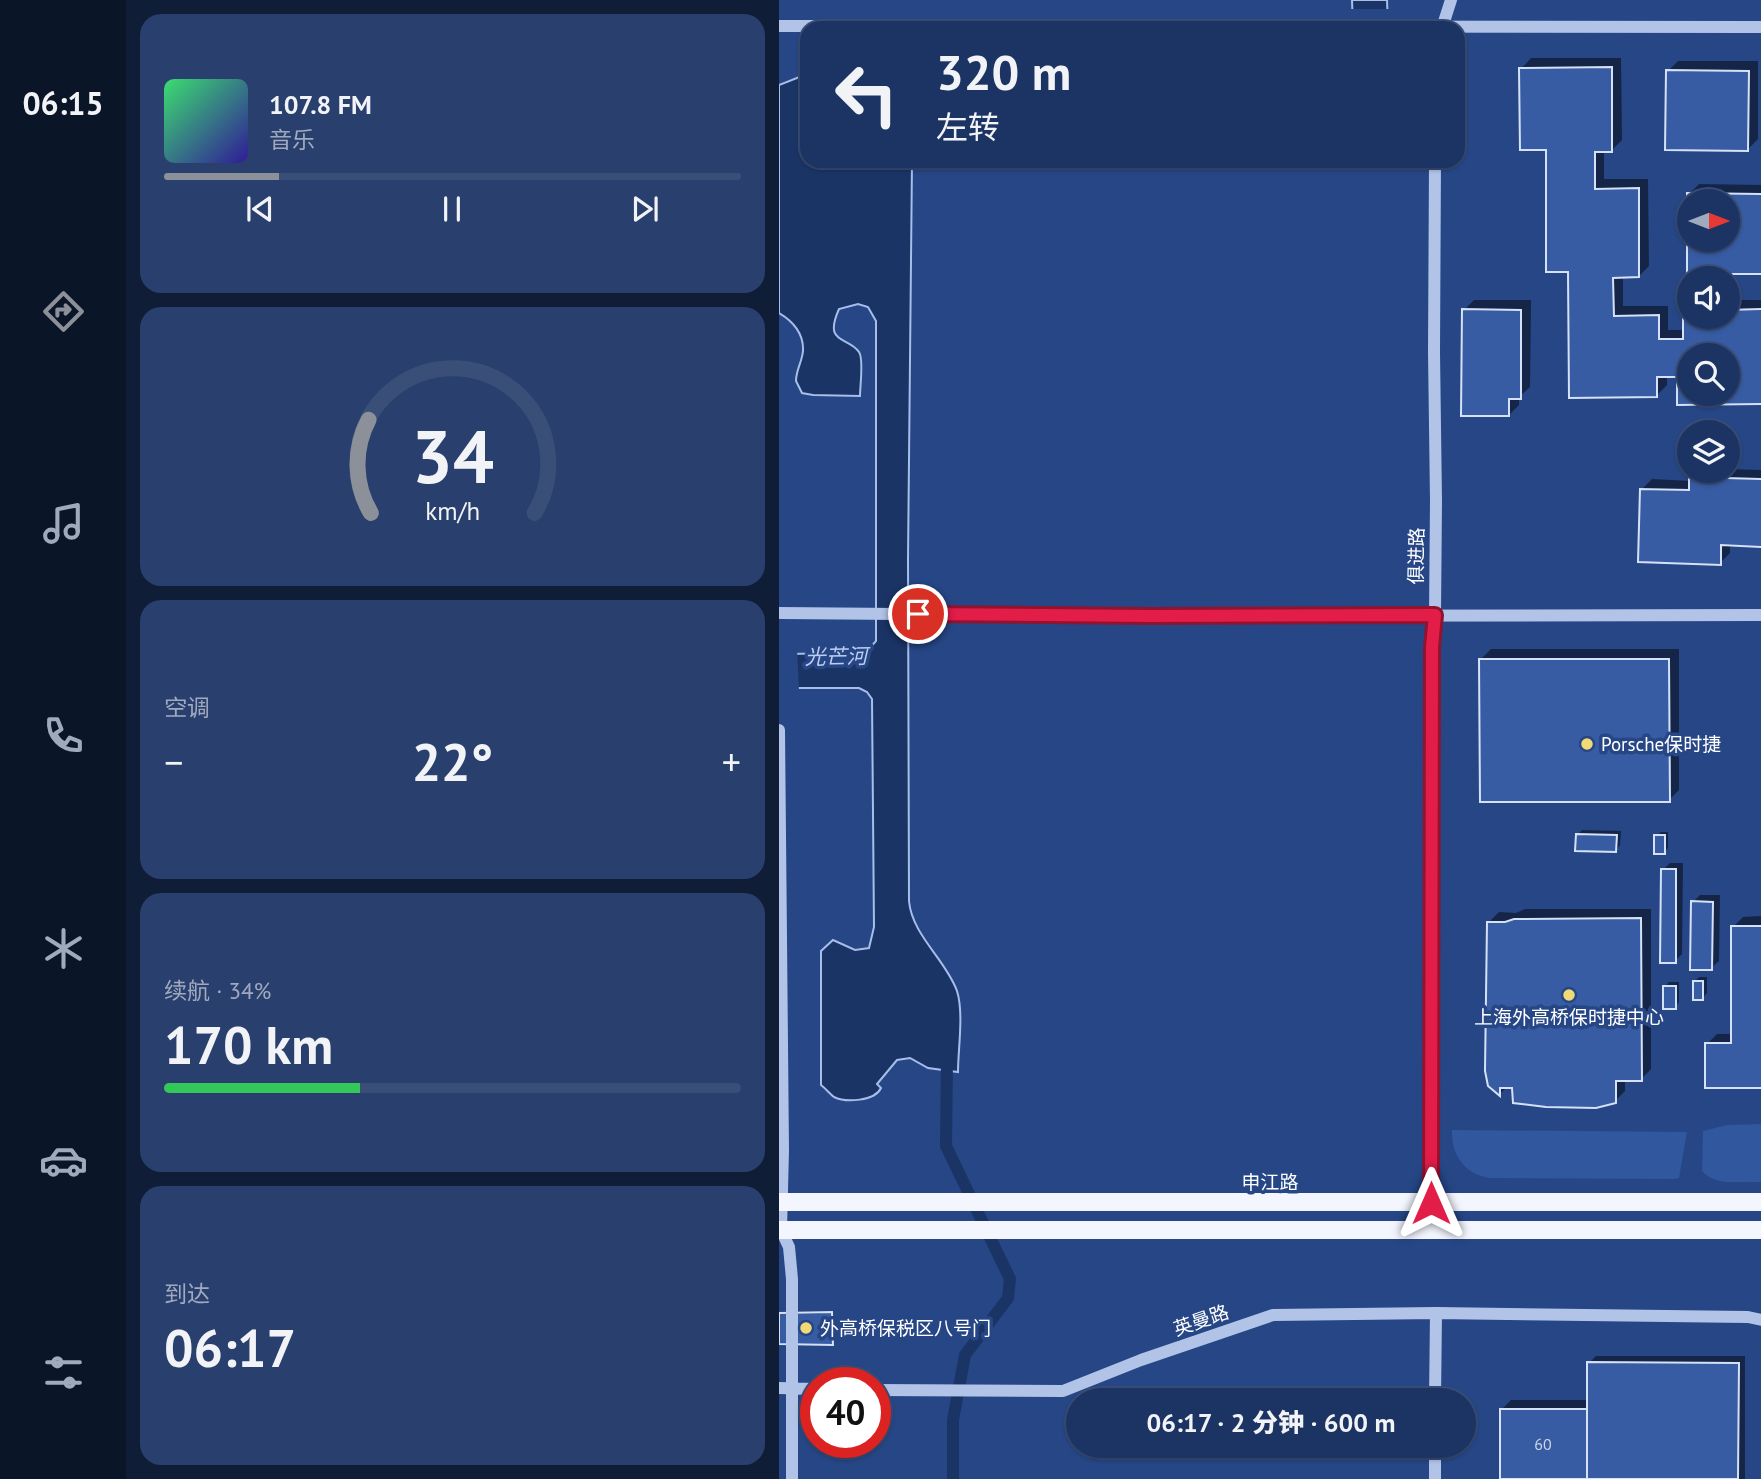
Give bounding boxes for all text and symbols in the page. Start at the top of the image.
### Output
text: 320 m [936,40,1071,104]
icon: left [821,49,912,140]
text: 06:15 [22,82,104,124]
text: 107.8 FM [269,88,372,121]
text: 左转 [936,106,1000,148]
text: 音乐 [269,125,315,154]
north arrow [1677,189,1740,252]
map controls [1677,189,1740,483]
icon: previous [241,190,279,228]
icon: pause [433,190,471,228]
icon: next [626,190,664,228]
button: sound [1677,266,1740,329]
icon: directions [39,287,88,336]
button: search [1677,343,1740,406]
text: 34 [411,409,494,503]
button: layers [1677,420,1740,483]
text: km/h [425,494,480,526]
icon: music [39,499,88,548]
street label: 俱进路 [1404,527,1428,585]
pin [888,584,948,644]
icon: arrive [899,595,937,633]
water label: 光芒河 [804,642,872,671]
text: 空调 [164,693,210,722]
icon: phone [39,711,88,760]
text: 22° [412,728,493,795]
place label: Porsche保时捷 [1601,732,1721,756]
marker: Porsche保时捷 [1579,736,1595,752]
text: − [164,737,183,786]
text: + [722,737,741,786]
icon: climate [39,924,88,973]
text: 续航 · 34% [164,976,271,1005]
marker: 上海外高桥保时捷中心 [1561,987,1577,1003]
place label: 上海外高桥保时捷中心 [1474,1005,1664,1029]
text: 170 km [164,1011,333,1078]
icon: car [39,1136,88,1185]
position arrow [1394,1166,1468,1240]
street label: 申江路 [1241,1170,1299,1194]
text: 到达 [164,1279,210,1308]
street label: 英曼路 [1170,1299,1232,1341]
text: 06:17 [164,1314,296,1381]
place label: 外高桥保税区八号门 [820,1316,991,1340]
marker: 外高桥保税区八号门 [798,1320,814,1336]
icon: filters [39,1348,88,1397]
speed limit sign: 40 [800,1367,891,1458]
text: 06:17 · 2 分钟 · 600 m [1146,1406,1396,1439]
house number: 60 [1534,1434,1552,1454]

